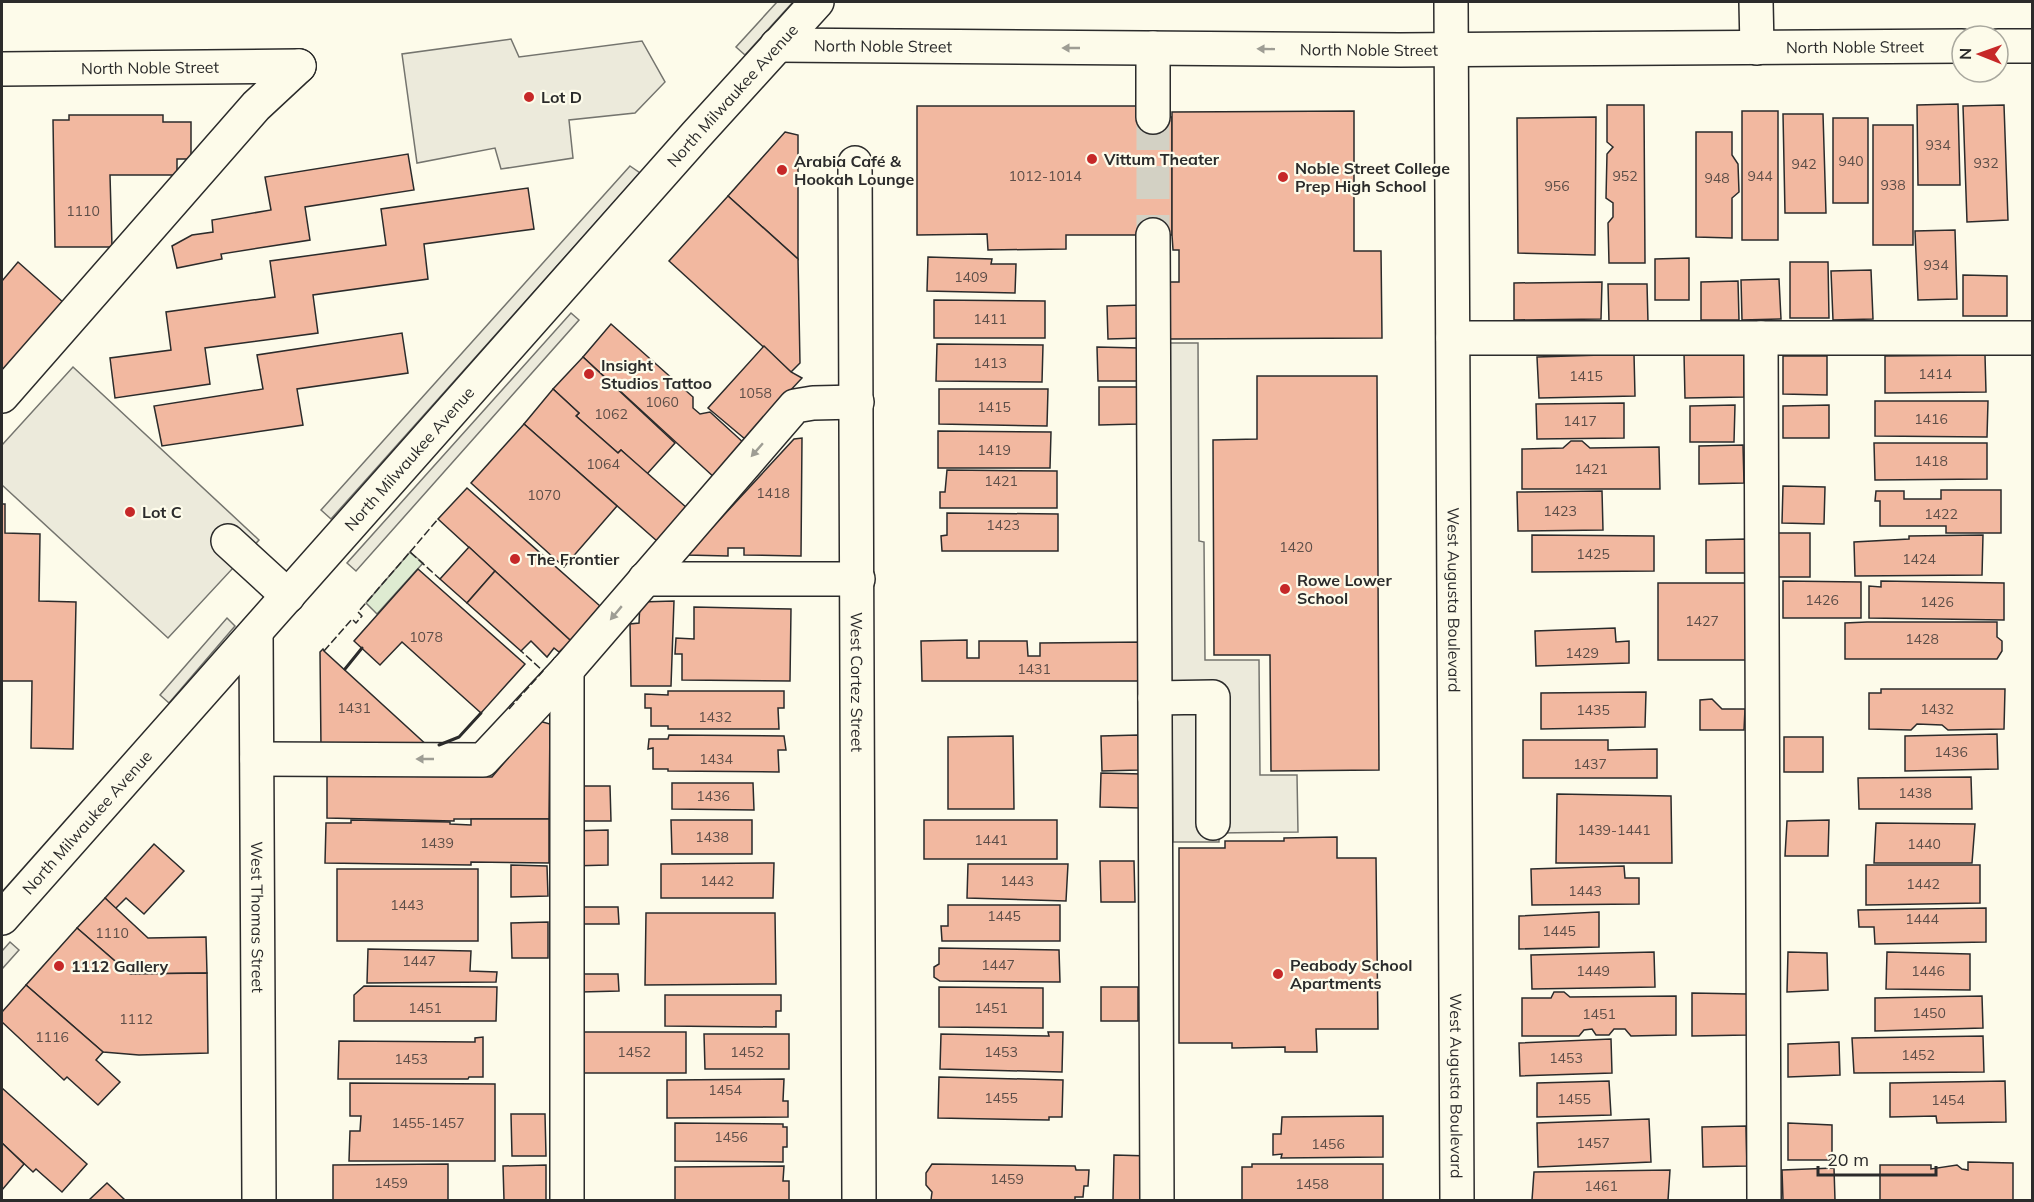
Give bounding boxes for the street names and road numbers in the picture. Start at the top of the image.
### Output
street label: North Milwaukee Avenue [662,20,802,171]
street label: North Noble Street [814,35,953,56]
street label: North Noble Street [1786,36,1925,57]
street label: North Noble Street [1300,39,1439,60]
street label: North Noble Street [81,57,220,78]
street label: North Milwaukee Avenue [340,382,478,535]
street label: West Augusta Boulevard [1444,507,1464,693]
street label: West Cortez Street [847,612,867,752]
street label: North Milwaukee Avenue [18,746,156,898]
street label: West Thomas Street [247,841,268,993]
street label: West Augusta Boulevard [1446,993,1467,1179]

